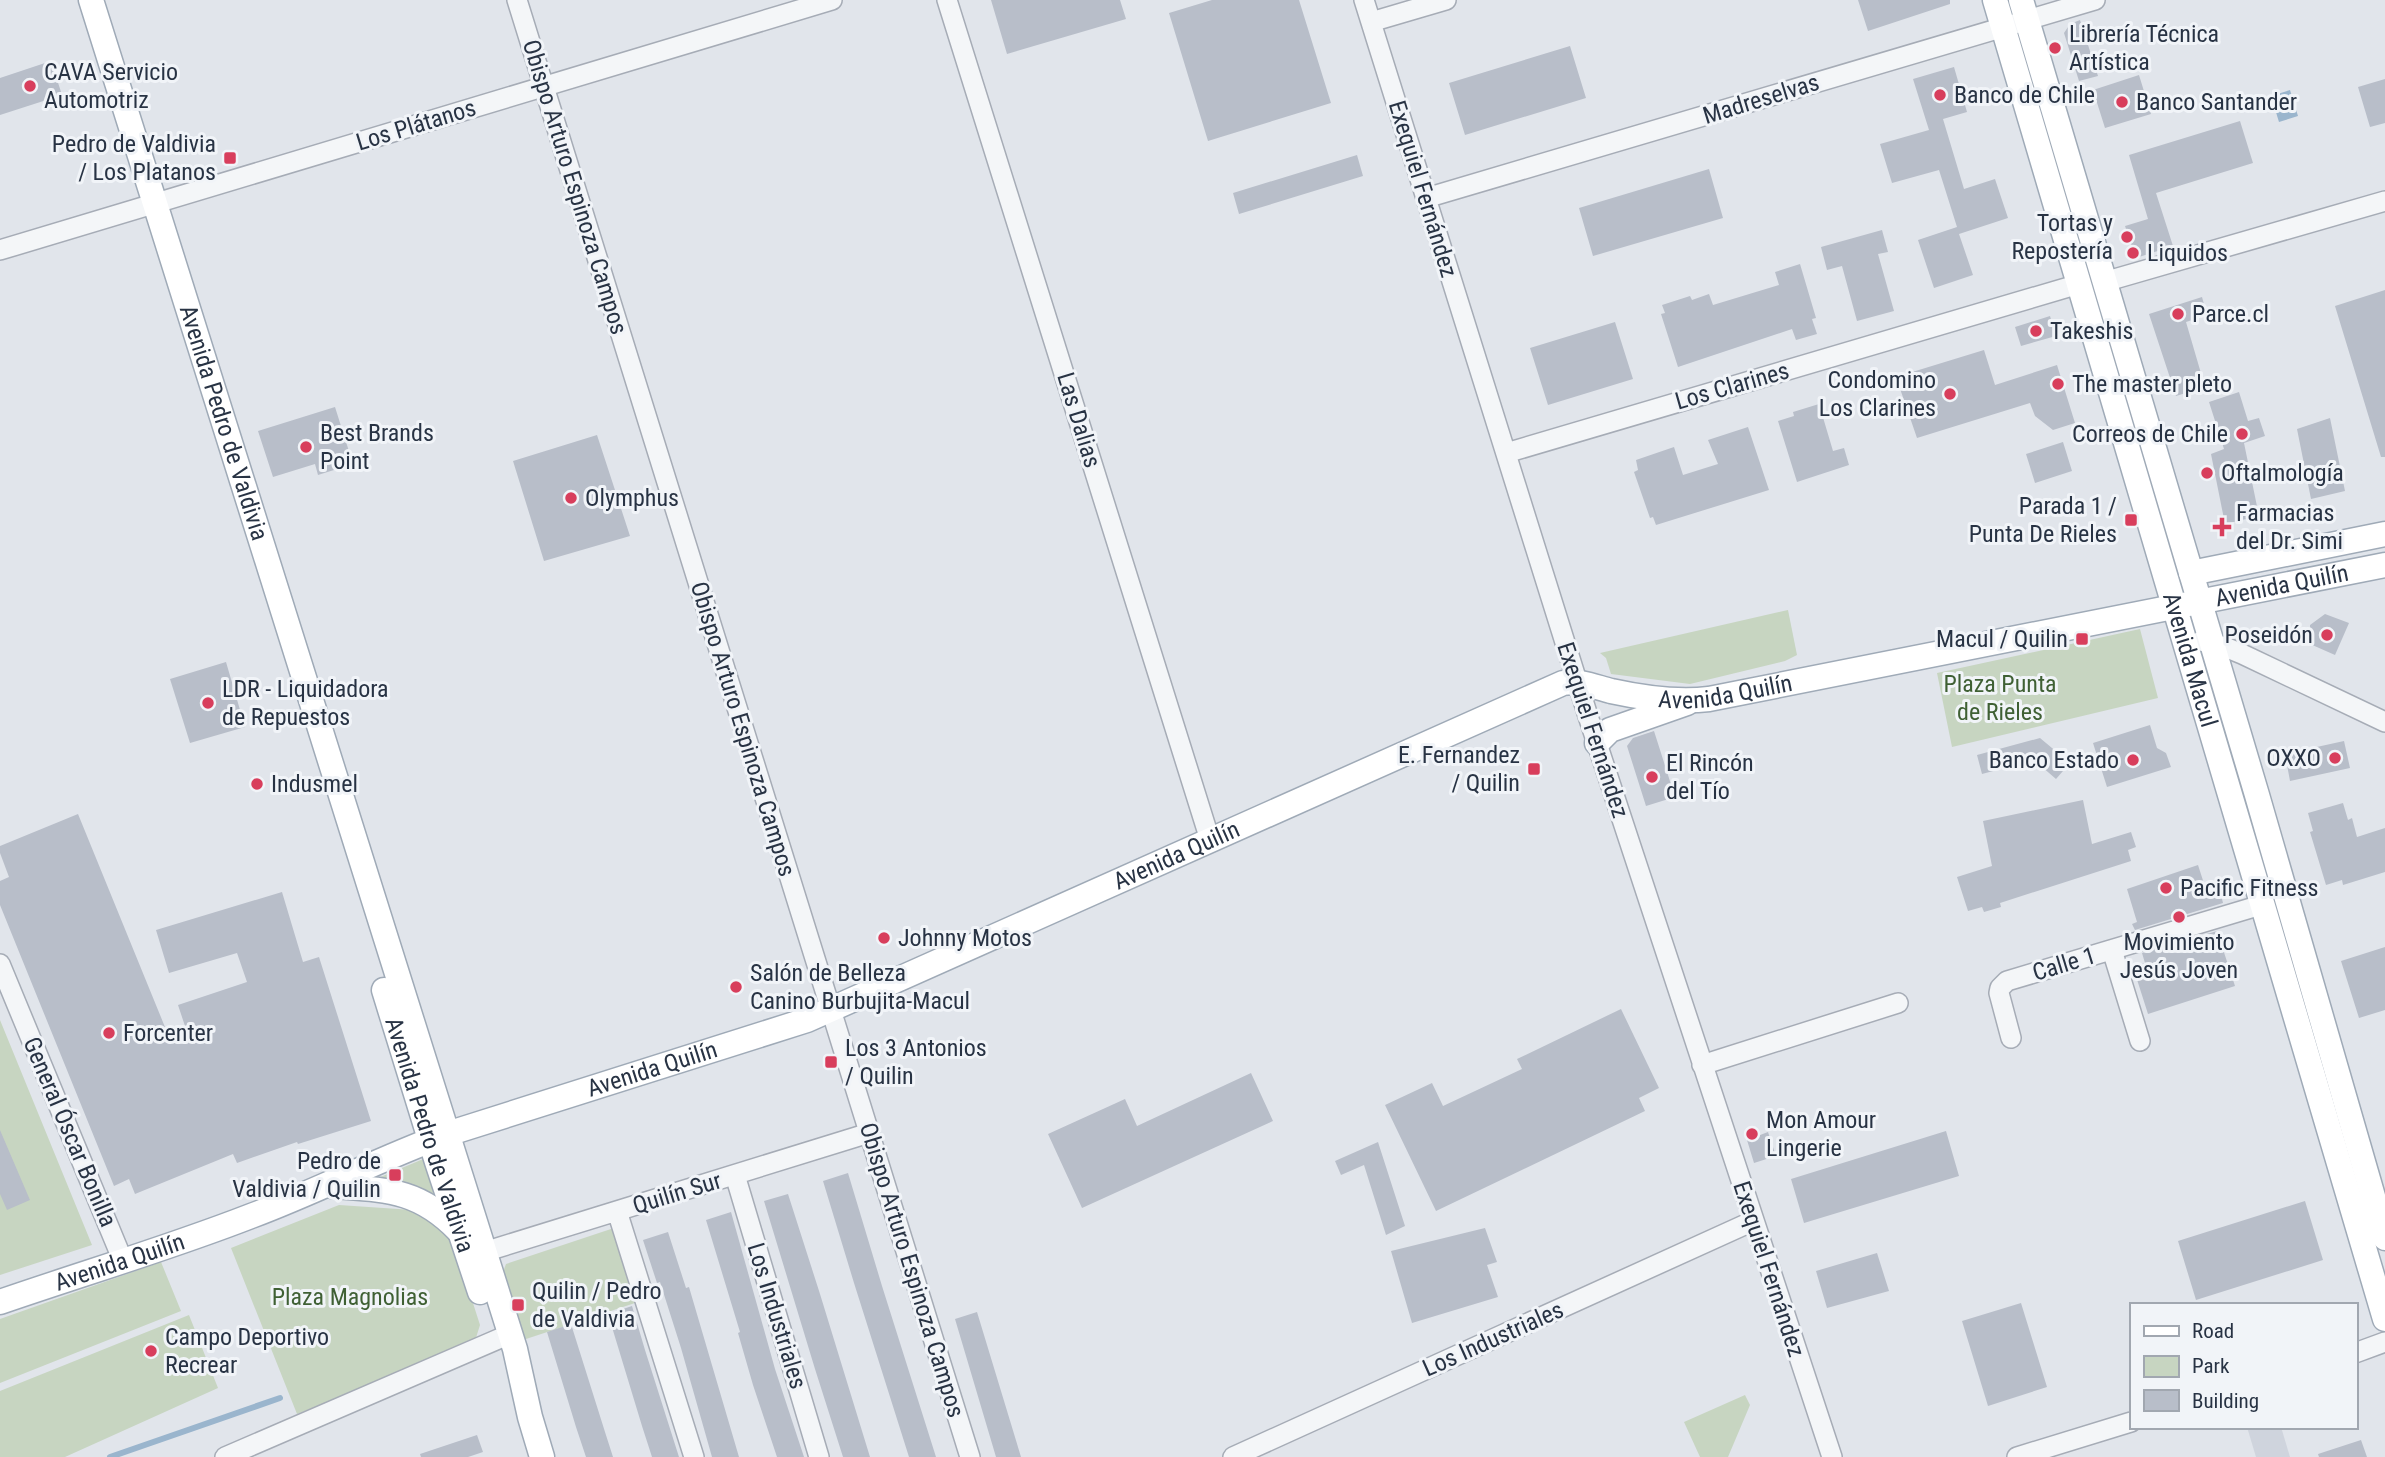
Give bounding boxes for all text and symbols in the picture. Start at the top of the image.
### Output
place label: Librería Técnica Artística [2069,20,2219,76]
street label: Obispo Arturo Espinoza Campos [517,36,633,338]
marker: Librería Técnica Artística [2047,40,2063,56]
place label: CAVA Servicio Automotriz [44,58,178,114]
street label: Madreselvas [1699,68,1823,130]
marker: CAVA Servicio Automotriz [22,78,38,94]
place label: Banco de Chile [1954,81,2095,109]
marker: Banco de Chile [1932,87,1948,103]
place label: Banco Santander [2136,88,2297,116]
street label: Los Plátanos [353,94,479,156]
marker: Banco Santander [2114,94,2130,110]
street label: Exequiel Fernández [1383,97,1463,281]
place label: Pedro de Valdivia / Los Platanos [52,130,216,186]
marker: Pedro de Valdivia / Los Platanos [222,150,238,166]
place label: Tortas y Repostería [2011,209,2113,265]
marker: Tortas y Repostería [2119,229,2135,245]
place label: Liquidos [2147,239,2228,267]
marker: Liquidos [2125,245,2141,261]
place label: Parce.cl [2192,300,2269,328]
street label: Avenida Pedro de Valdivia [174,302,274,544]
marker: Parce.cl [2170,306,2186,322]
place label: Takeshis [2050,317,2133,345]
marker: Takeshis [2028,323,2044,339]
street label: Los Clarines [1672,356,1792,416]
place label: Condomino Los Clarines [1819,366,1936,422]
street label: Las Dalias [1051,369,1107,471]
place label: The master pleto [2072,370,2232,398]
marker: The master pleto [2050,376,2066,392]
marker: Condomino Los Clarines [1942,386,1958,402]
place label: Best Brands Point [320,419,434,475]
place label: Correos de Chile [2072,420,2228,448]
marker: Correos de Chile [2234,426,2250,442]
marker: Best Brands Point [298,439,314,455]
place label: Oftalmología [2221,459,2344,487]
marker: Oftalmología [2199,465,2215,481]
place label: Olymphus [585,484,679,512]
marker: Olymphus [563,490,579,506]
place label: Parada 1 / Punta De Rieles [1969,492,2117,548]
place label: Farmacias del Dr. Simi [2236,499,2343,555]
marker: Parada 1 / Punta De Rieles [2123,512,2139,528]
marker: Farmacias del Dr. Simi [2214,519,2230,535]
street label: Avenida Quilín [2213,559,2351,612]
street label: Obispo Arturo Espinoza Campos [685,578,801,880]
street label: Avenida Macul [2157,589,2223,730]
place label: Poseidón [2225,621,2313,649]
place label: Macul / Quilin [1936,625,2068,653]
marker: Poseidón [2319,627,2335,643]
marker: Macul / Quilin [2074,631,2090,647]
street label: Exequiel Fernández [1551,639,1635,821]
street label: Avenida Quilín [1657,669,1795,714]
park label: Plaza Punta de Rieles [1944,670,2056,726]
place label: LDR - Liquidadora de Repuestos [222,675,389,731]
marker: LDR - Liquidadora de Repuestos [200,695,216,711]
place label: E. Fernandez / Quilin [1398,741,1520,797]
place label: OXXO [2266,744,2321,772]
place label: Banco Estado [1989,746,2119,774]
place label: El Rincón del Tío [1666,749,1754,805]
marker: OXXO [2327,750,2343,766]
marker: Banco Estado [2125,752,2141,768]
marker: E. Fernandez / Quilin [1526,761,1542,777]
marker: El Rincón del Tío [1644,769,1660,785]
place label: Indusmel [271,770,358,798]
marker: Indusmel [249,776,265,792]
street label: Avenida Quilín [1109,815,1244,896]
place label: Pacific Fitness [2180,874,2319,902]
marker: Pacific Fitness [2158,880,2174,896]
marker: Movimiento Jesús Joven [2171,909,2187,925]
place label: Johnny Motos [898,924,1032,952]
place label: Movimiento Jesús Joven [2120,928,2238,984]
marker: Johnny Motos [876,930,892,946]
street label: Calle 1 [2029,941,2099,987]
place label: Salón de Belleza Canino Burbujita-Macul [750,959,970,1015]
marker: Salón de Belleza Canino Burbujita-Macul [728,979,744,995]
street label: Avenida Pedro de Valdivia [379,1014,480,1256]
place label: Forcenter [123,1019,213,1047]
marker: Forcenter [101,1025,117,1041]
street label: General Óscar Bonilla [17,1033,123,1231]
place label: Los 3 Antonios / Quilin [845,1034,987,1090]
street label: Avenida Quilín [584,1035,721,1103]
marker: Los 3 Antonios / Quilin [823,1054,839,1070]
place label: Mon Amour Lingerie [1766,1106,1876,1162]
street label: Obispo Arturo Espinoza Campos [854,1119,970,1421]
marker: Mon Amour Lingerie [1744,1126,1760,1142]
place label: Pedro de Valdivia / Quilin [232,1147,381,1203]
street label: Quilín Sur [629,1166,725,1220]
marker: Pedro de Valdivia / Quilin [387,1167,403,1183]
street label: Exequiel Fernández [1727,1178,1811,1360]
street label: Avenida Quilín [51,1228,188,1297]
street label: Los Industriales [742,1240,812,1392]
place label: Quilin / Pedro de Valdivia [532,1277,662,1333]
park label: Plaza Magnolias [272,1283,428,1311]
street label: Los Industriales [1418,1295,1568,1383]
marker: Quilin / Pedro de Valdivia [510,1297,526,1313]
legend [2130,1303,2357,1429]
text: Road [2192,1319,2234,1343]
place label: Campo Deportivo Recrear [165,1323,329,1379]
marker: Campo Deportivo Recrear [143,1343,159,1359]
text: Park [2192,1354,2230,1378]
text: Building [2192,1389,2259,1413]

